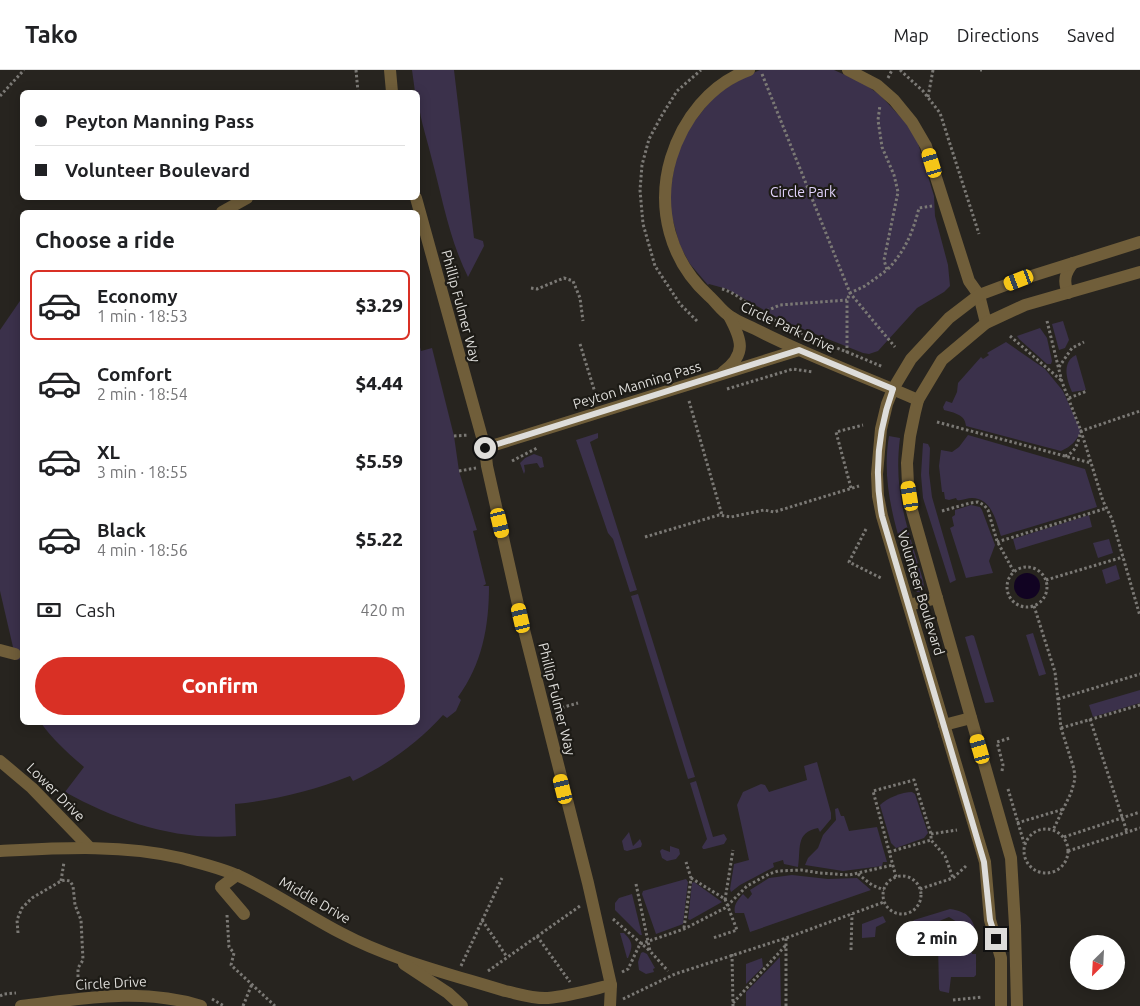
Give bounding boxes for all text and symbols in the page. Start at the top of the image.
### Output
text: Tako [25,21,78,48]
text: Map [893,25,929,45]
text: Directions [957,25,1039,45]
text: Saved [1067,25,1115,45]
text: Peyton Manning Pass [65,110,254,132]
car [920,146,943,180]
text: Volunteer Boulevard [65,159,250,181]
park label: Circle Park [770,184,836,200]
text: Choose a ride [35,227,175,252]
street label: Phillip Fulmer Way [438,248,484,364]
car [1002,268,1035,292]
icon: car [37,283,82,328]
text: Economy [97,285,178,307]
text: $3.29 [355,294,403,316]
street label: Circle Park Drive [738,298,838,356]
text: 1 min · 18:53 [97,307,188,325]
street label: Peyton Manning Pass [571,358,703,412]
icon: car [37,361,82,406]
text: Comfort [97,363,172,385]
text: $4.44 [355,372,403,394]
text: 2 min · 18:54 [97,385,188,403]
route start [474,437,496,459]
icon: car [37,439,82,484]
text: XL [97,441,120,463]
text: $5.59 [355,450,403,472]
text: 3 min · 18:55 [97,463,188,481]
car [900,480,919,512]
car [489,507,510,539]
icon: car [37,517,82,562]
text: Black [97,519,146,541]
text: $5.22 [355,528,403,550]
street label: Volunteer Boulevard [894,529,948,657]
text: 4 min · 18:56 [97,541,188,559]
icon: cash [35,596,63,624]
text: Cash [75,599,116,621]
text: 420 m [360,601,405,619]
car [510,602,531,634]
street label: Phillip Fulmer Way [535,641,579,757]
button: Confirm [35,657,405,715]
car [968,733,991,765]
street label: Lower Drive [24,760,88,824]
car [552,773,573,805]
street label: Middle Drive [277,873,353,927]
callout: 2 min [896,922,978,956]
route end [985,928,1007,950]
text: 2 min [917,929,957,947]
north arrow [1070,935,1125,990]
map controls [1070,935,1125,990]
street label: Circle Drive [75,973,147,993]

